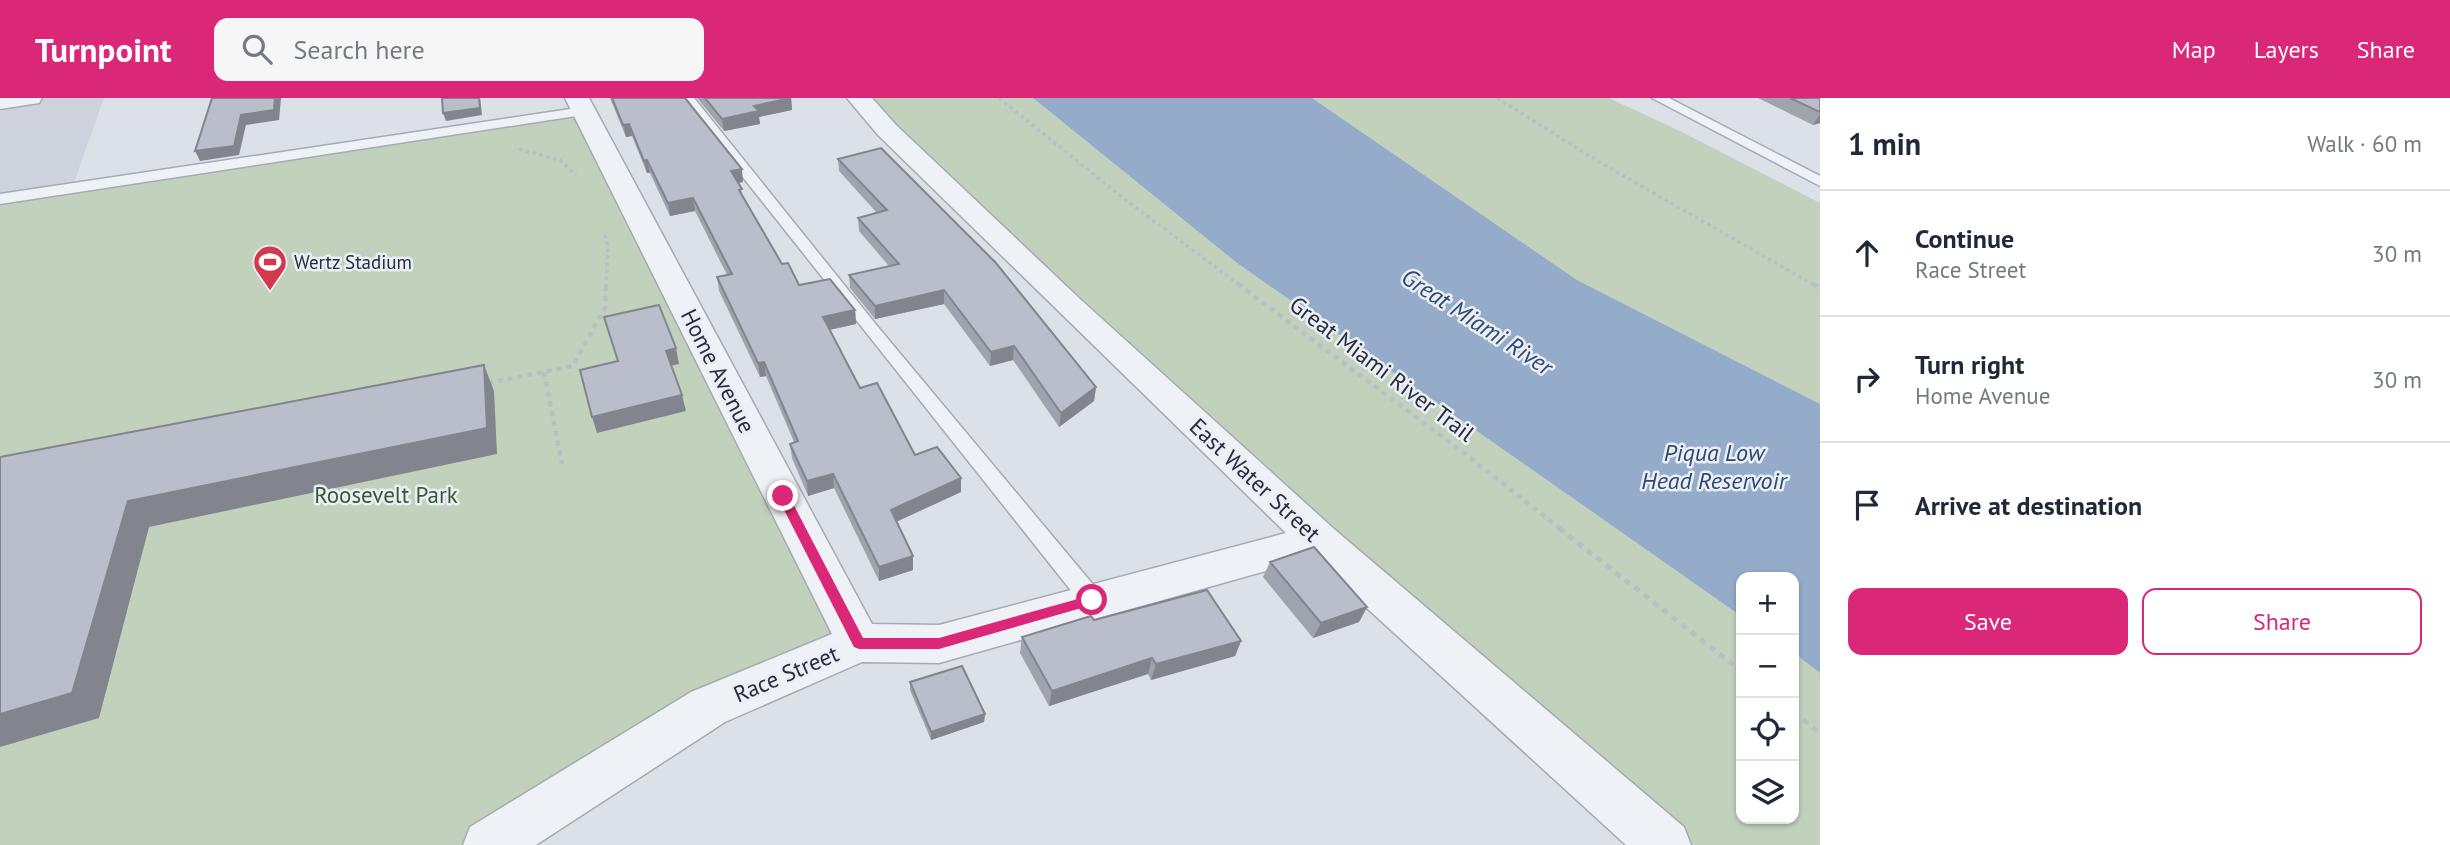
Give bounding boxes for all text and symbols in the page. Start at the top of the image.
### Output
search box [214,18,704,81]
text: Turnpoint [35,28,172,71]
icon: search [238,30,276,68]
text: Search here [294,33,425,66]
text: Map [2172,34,2216,65]
text: Layers [2254,34,2319,65]
text: Share [2357,34,2415,65]
text: 1 min [1848,124,1921,163]
text: Walk · 60 m [2307,129,2422,158]
text: Continue [1915,222,2014,255]
icon: ahead [1848,234,1886,272]
text: 30 m [2372,239,2422,268]
sports icon: Wertz Stadium [251,243,289,292]
place label: Wertz Stadium [294,250,412,274]
text: Race Street [1915,255,2026,284]
water label: Great Miami River [1396,261,1561,383]
street label: Great Miami River Trail [1284,290,1481,448]
street label: Home Avenue [675,304,762,438]
text: Turn right [1915,348,2024,381]
icon: right [1848,360,1886,398]
text: 30 m [2372,365,2422,394]
text: Home Avenue [1915,381,2050,410]
street label: East Water Street [1184,412,1327,548]
water label: Piqua Low Head Reservoir [1641,437,1789,496]
park label: Roosevelt Park [314,480,458,509]
route end [767,480,798,511]
icon: arrive [1848,486,1886,524]
text: Arrive at destination [1915,489,2142,522]
map controls [1736,572,1799,824]
button: + [1736,572,1799,635]
route start [1076,584,1107,615]
button: Save [1848,588,2128,655]
button: Share [2142,588,2422,655]
button: − [1736,635,1799,698]
street label: Race Street [729,638,843,709]
button: locate [1736,698,1799,761]
button: layers [1736,761,1799,824]

